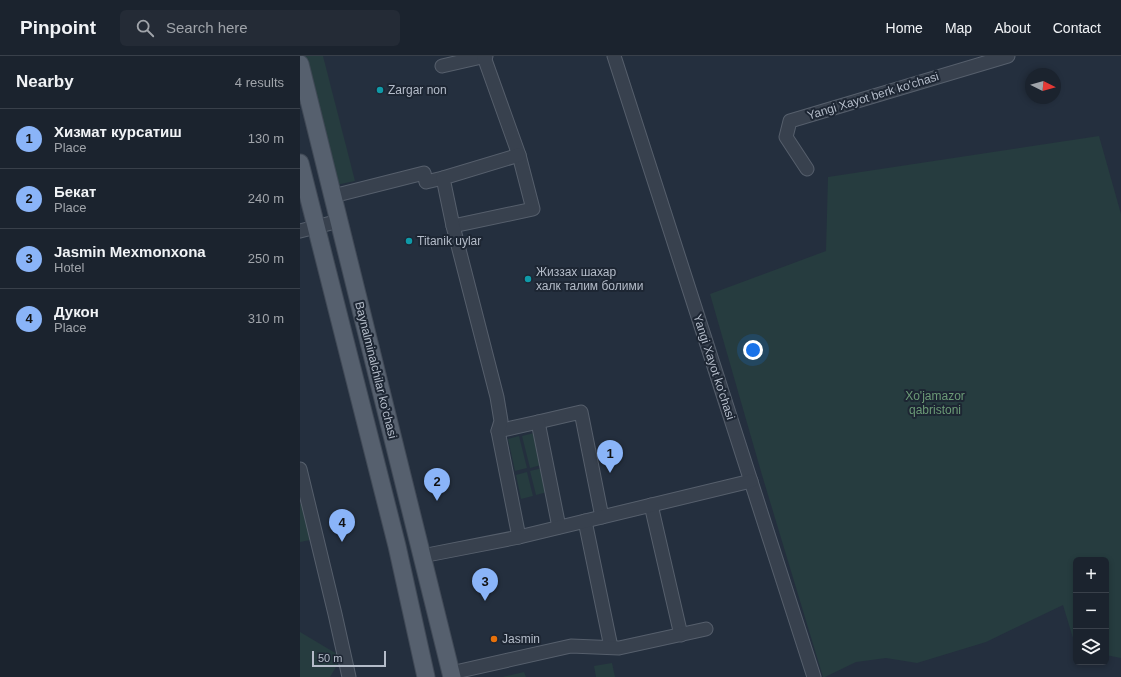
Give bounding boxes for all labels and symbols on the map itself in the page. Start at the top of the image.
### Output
north arrow [1025,68,1061,104]
street label: Yangi Xayot berk ko'chasi [806,69,940,123]
place label: Zargar non [388,83,447,97]
marker: Zargar non [375,85,385,95]
place label: Titanik uylar [417,234,481,248]
marker: Titanik uylar [404,236,414,246]
place label: Жиззах шахар халк талим болими [536,265,643,293]
marker: Жиззах шахар халк талим болими [523,274,533,284]
street label: Baynalminalchilar ko’chasi [352,300,400,440]
street label: Yangi Xayot ko'chasi [690,312,738,422]
your location [743,340,763,360]
park label: Xo'jamazor qabristoni [905,389,965,417]
pin: 1 [597,440,623,473]
pin: 2 [424,468,450,501]
pin: 4 [329,509,355,542]
pin: 3 [472,568,498,601]
place label: Jasmin [502,632,540,646]
marker: Jasmin [489,634,499,644]
scale bar [312,649,386,668]

